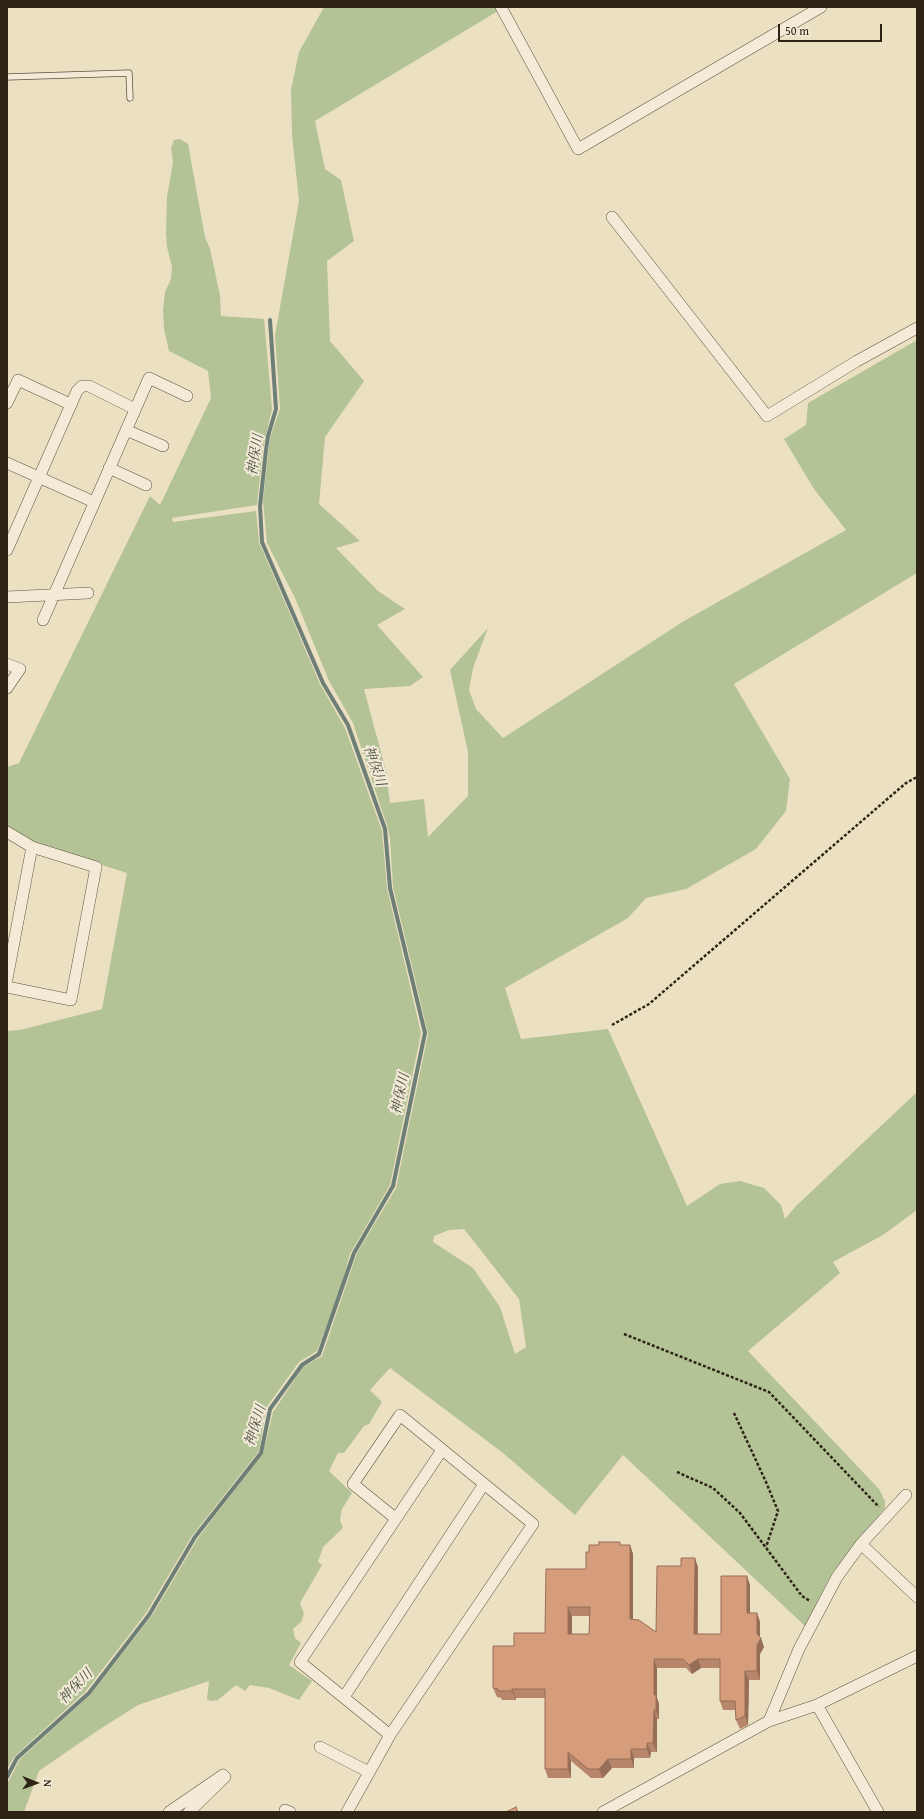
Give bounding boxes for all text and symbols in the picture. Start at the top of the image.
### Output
scale bar [780,16,884,42]
text: 50 m [785,22,809,39]
water label: 神保川 [244,433,268,477]
water label: 神保川 [359,743,389,789]
water label: 神保川 [388,1072,414,1116]
water label: 神保川 [242,1403,270,1449]
water label: 神保川 [55,1666,97,1708]
north arrow [16,1763,56,1803]
text: N [40,1779,56,1787]

